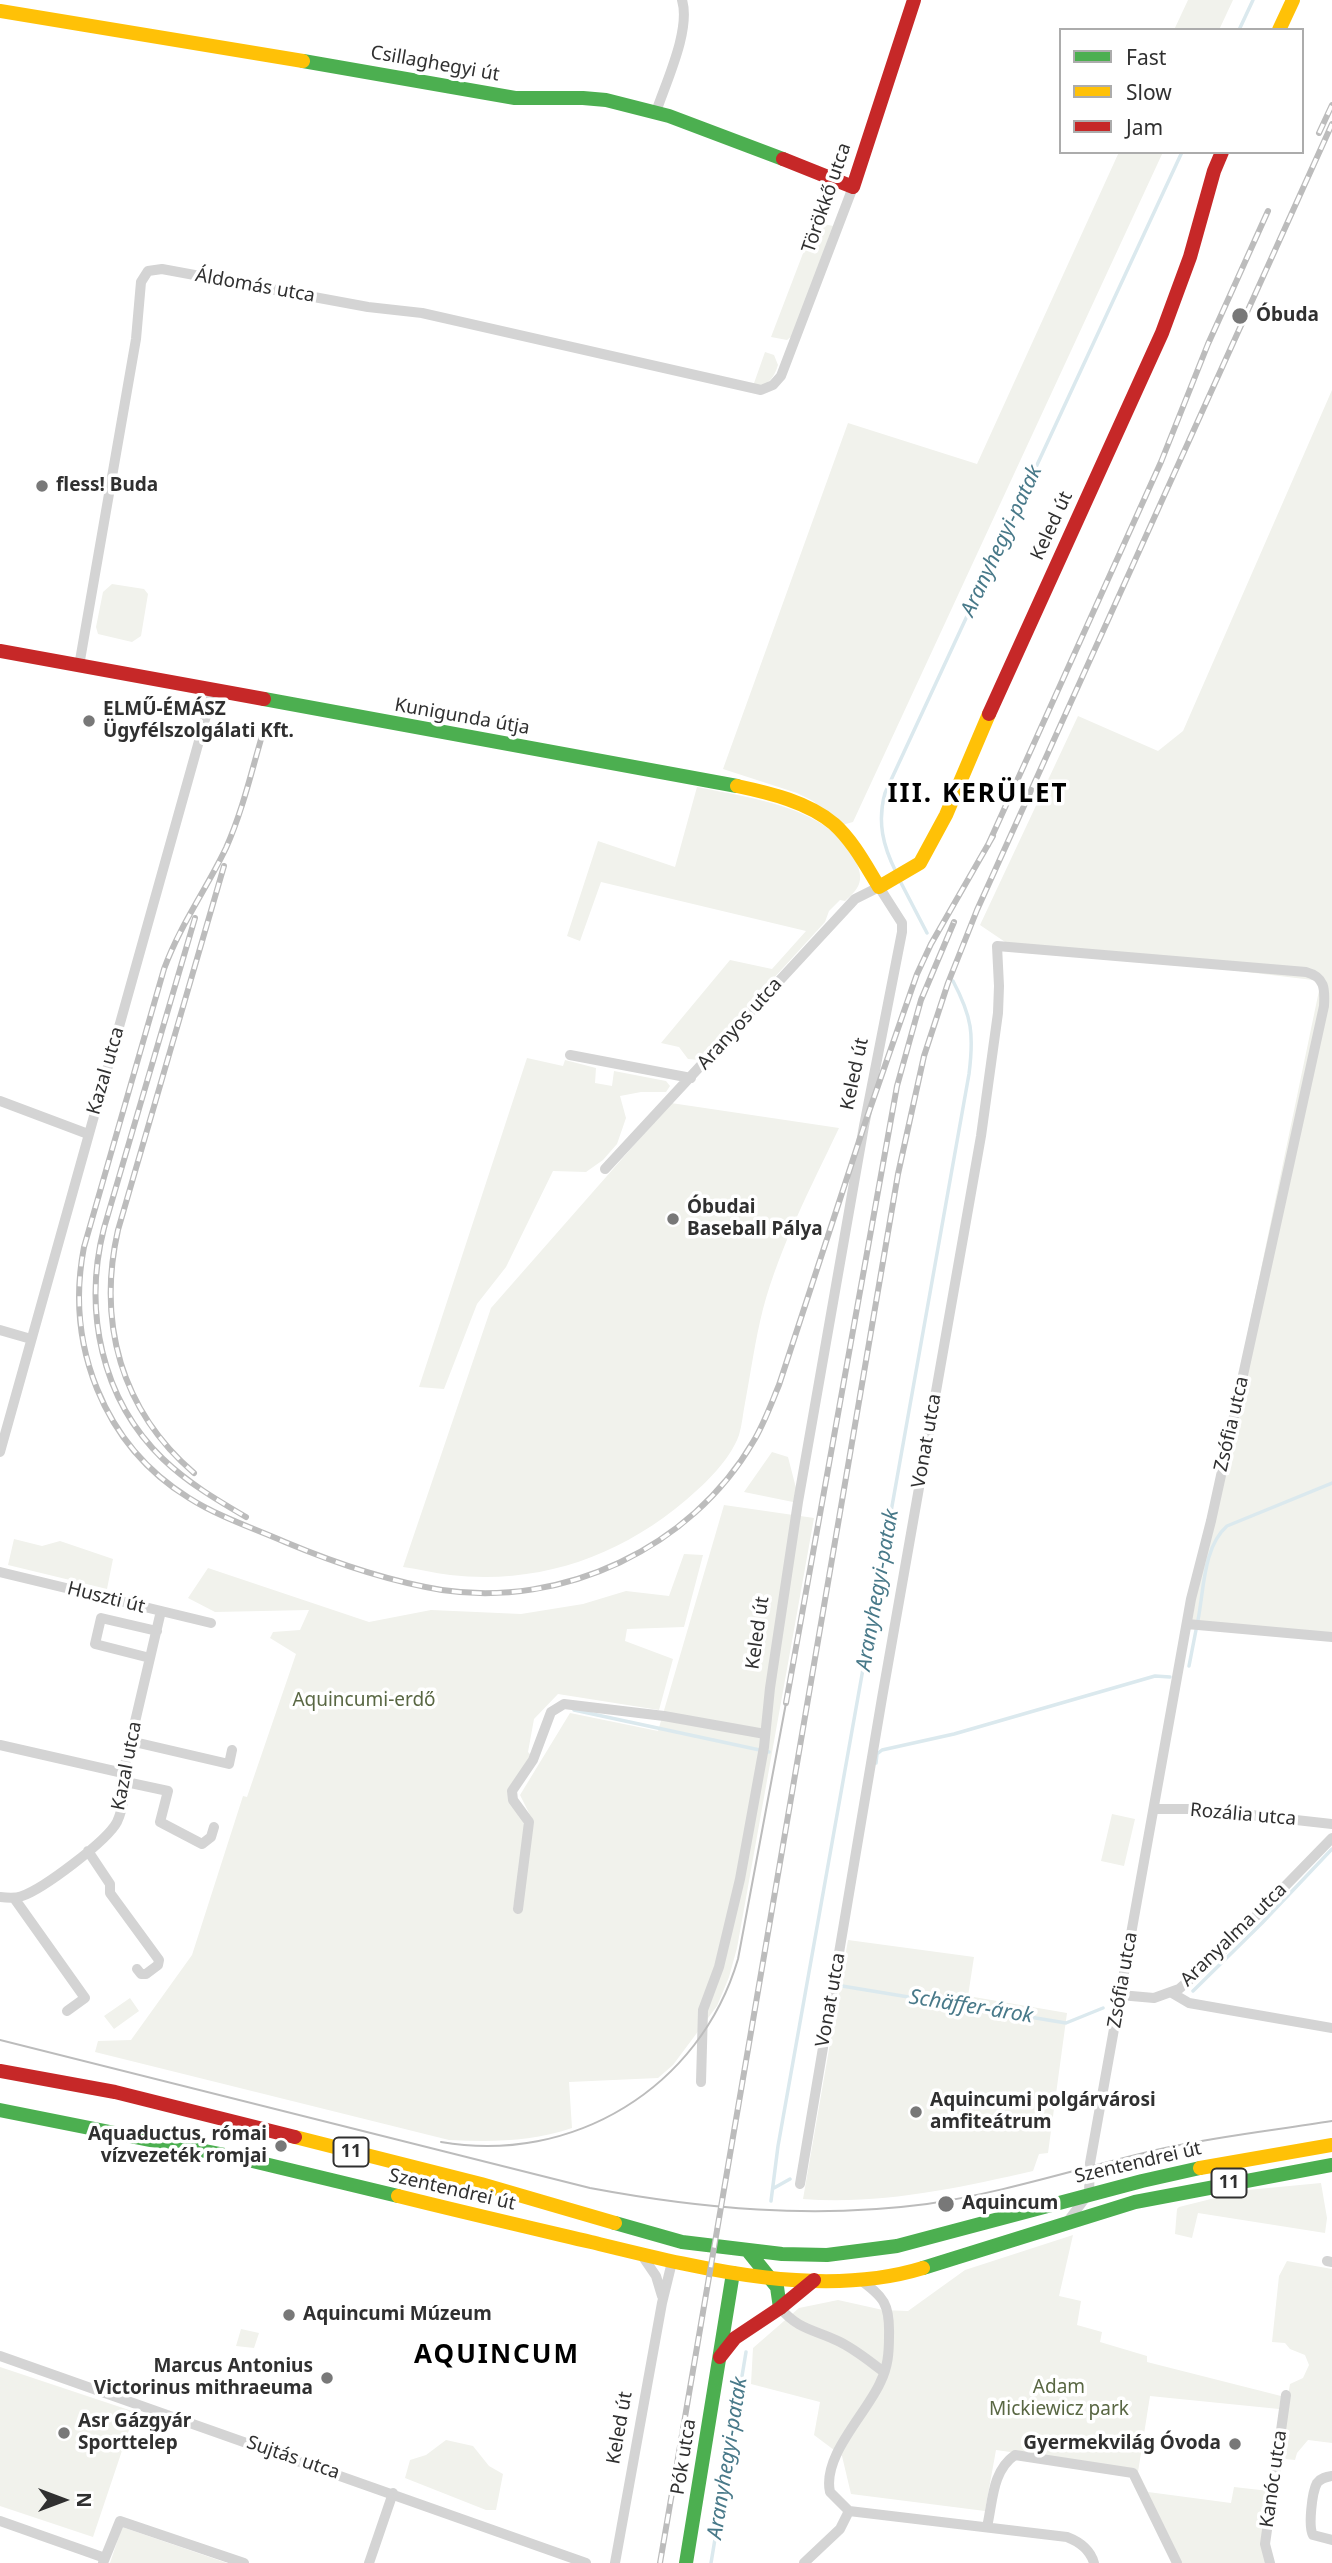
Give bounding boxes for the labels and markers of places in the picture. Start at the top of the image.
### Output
place label: Óbuda [1256,305,1319,327]
marker: Óbuda [1230,306,1250,326]
place label: fless! Buda [56,475,158,497]
marker: fless! Buda [34,478,50,494]
place label: ELMŰ-ÉMÁSZ Ügyfélszolgálati Kft. [103,699,294,743]
marker: ELMŰ-ÉMÁSZ Ügyfélszolgálati Kft. [81,713,97,729]
place label: Óbudai Baseball Pálya [687,1197,823,1241]
marker: Óbudai Baseball Pálya [665,1211,681,1227]
place label: Aquincumi polgárvárosi amfiteátrum [930,2090,1156,2134]
marker: Aquincumi polgárvárosi amfiteátrum [908,2104,924,2120]
place label: Aquaductus, római vízvezeték romjai [88,2124,267,2168]
marker: Aquaductus, római vízvezeték romjai [273,2138,289,2154]
place label: Aquincum [962,2193,1058,2215]
marker: Aquincum [936,2194,956,2214]
place label: Aquincumi Múzeum [303,2304,492,2326]
marker: Aquincumi Múzeum [281,2307,297,2323]
place label: Marcus Antonius Victorinus mithraeuma [94,2356,313,2400]
marker: Marcus Antonius Victorinus mithraeuma [319,2370,335,2386]
place label: Asr Gázgyár Sporttelep [78,2411,191,2455]
marker: Asr Gázgyár Sporttelep [56,2425,72,2441]
place label: Gyermekvilág Óvoda [1023,2433,1221,2455]
marker: Gyermekvilág Óvoda [1227,2436,1243,2452]

